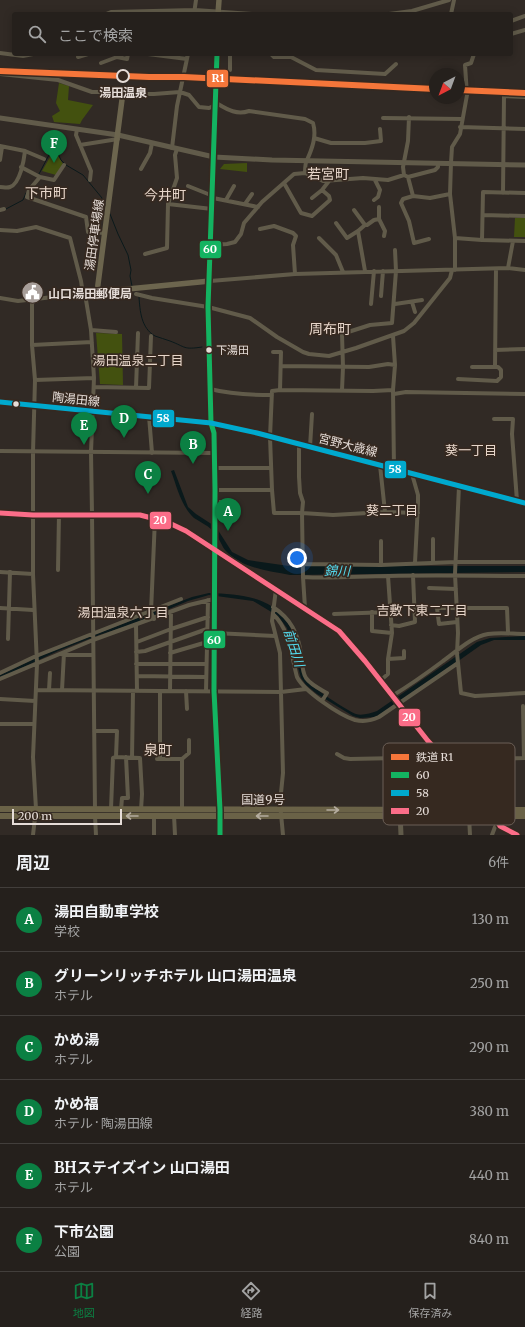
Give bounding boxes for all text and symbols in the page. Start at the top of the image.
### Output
search box [12,12,513,56]
icon: search [26,23,48,45]
text: ここで検索 [58,26,133,45]
north arrow [429,68,465,104]
marker: 湯田温泉 [116,69,130,83]
line badge: R1 [206,69,229,88]
text: R1 [212,71,224,85]
place label: 湯田温泉 [99,85,147,100]
pin: F [41,130,67,163]
district label: 若宮町 [307,165,349,183]
district label: 下市町 [25,184,67,202]
district label: 今井町 [144,186,186,204]
street label: 湯田停車場線 [82,198,106,272]
line badge: 60 [199,240,222,259]
text: 60 [203,242,217,256]
public building icon: 山口湯田郵便局 [19,280,45,306]
place label: 山口湯田郵便局 [48,286,132,301]
district label: 周布町 [309,320,351,338]
place label: 下湯田 [216,343,249,357]
marker: 下湯田 [204,345,214,355]
district label: 湯田温泉二丁目 [92,352,184,369]
street label: 陶湯田線 [51,389,101,409]
unlabelled marker [11,399,21,409]
pin: D [111,405,137,438]
line badge: 58 [152,409,175,428]
text: 58 [156,411,170,425]
pin: E [71,412,97,445]
street label: 宮野大歳線 [317,430,379,460]
pin: B [180,431,206,464]
district label: 葵一丁目 [445,442,497,459]
line badge: 58 [384,460,407,479]
pin: C [135,461,161,494]
text: 58 [388,462,402,476]
pin: A [215,498,241,531]
district label: 葵二丁目 [366,502,418,519]
line badge: 20 [149,511,172,530]
text: 20 [153,513,167,527]
your location [287,548,307,568]
water label: 錦川 [324,562,352,580]
district label: 吉敷下東二丁目 [376,602,468,619]
district label: 湯田温泉六丁目 [77,604,169,621]
water label: 前田川 [280,627,309,671]
line badge: 60 [203,630,226,649]
text: 60 [207,633,221,647]
line badge: 20 [398,708,421,727]
text: 20 [402,710,416,724]
district label: 泉町 [144,741,172,759]
legend [383,743,515,825]
text: 鉄道 R1 [416,750,453,764]
text: 60 [416,768,430,782]
text: 58 [416,786,429,800]
street label: 国道9号 [241,792,285,807]
text: 20 [416,804,429,818]
one-way arrow [326,806,339,814]
scale bar [12,807,122,826]
text: 200 m [18,809,52,823]
one-way arrow [126,812,139,820]
one-way arrow [256,812,269,820]
text: 周辺 [16,852,50,874]
text: 6件 [488,854,509,871]
text: 湯田自動車学校 [54,902,159,921]
text: A [24,911,34,928]
text: 130 m [472,911,509,928]
text: 学校 [54,923,80,940]
text: グリーンリッチホテル 山口湯田温泉 [54,966,297,985]
text: B [24,975,34,992]
text: 250 m [470,975,509,992]
text: ホテル [54,987,93,1004]
text: かめ湯 [54,1030,99,1049]
text: C [25,1039,33,1056]
text: 290 m [469,1039,509,1056]
text: ホテル [54,1051,93,1068]
text: かめ福 [54,1094,99,1113]
text: D [24,1103,34,1120]
text: 380 m [470,1103,509,1120]
text: ホテル · 陶湯田線 [54,1115,153,1132]
text: BHステイズイン 山口湯田 [54,1158,230,1177]
text: E [25,1167,33,1184]
text: 440 m [469,1167,509,1184]
text: ホテル [54,1179,93,1196]
text: 下市公園 [54,1222,114,1241]
text: F [25,1231,33,1248]
text: 840 m [469,1231,509,1248]
text: 公園 [54,1243,80,1260]
tab: 地図 [73,1280,95,1320]
tab: 経路 [240,1280,262,1320]
tab: 保存済み [408,1280,452,1320]

